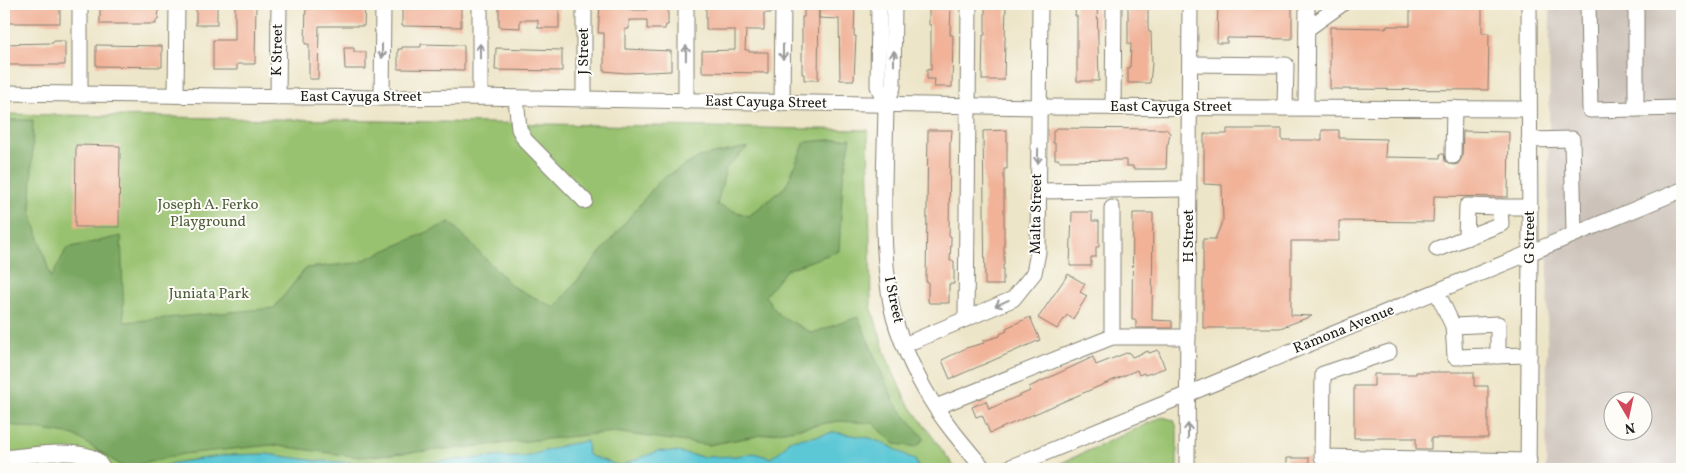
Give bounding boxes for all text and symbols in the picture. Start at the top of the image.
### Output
street label: K Street [267,24,289,76]
street label: J Street [574,27,595,75]
one-way arrow [377,42,387,59]
one-way arrow [475,43,485,59]
one-way arrow [778,44,788,60]
one-way arrow [681,45,691,62]
one-way arrow [889,50,899,66]
street label: East Cayuga Street [300,87,422,108]
street label: East Cayuga Street [705,91,827,115]
street label: East Cayuga Street [1110,97,1232,118]
one-way arrow [1033,148,1043,164]
street label: Malta Street [1026,173,1048,255]
park label: Joseph A. Ferko Playground [158,195,258,233]
street label: H Street [1179,209,1200,263]
street label: G Street [1520,210,1541,264]
street label: I Street [878,275,908,325]
park label: Juniata Park [169,284,249,305]
one-way arrow [995,299,1010,309]
street label: Ramona Avenue [1290,300,1398,360]
north arrow [1604,390,1654,440]
text: N [1623,417,1636,438]
one-way arrow [1183,424,1193,440]

